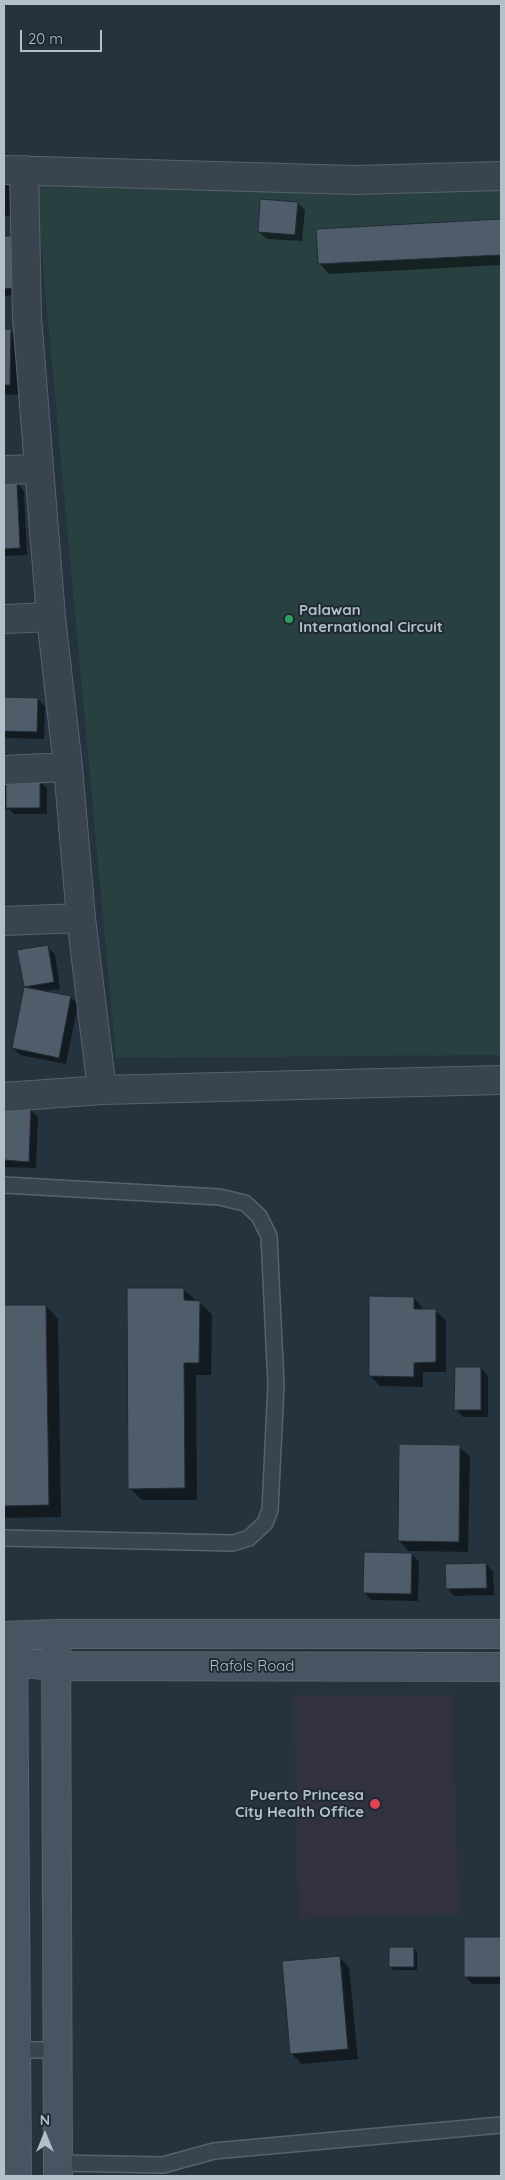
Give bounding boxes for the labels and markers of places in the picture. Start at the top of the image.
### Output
place label: Palawan International Circuit [299,601,443,636]
marker: Palawan International Circuit [283,613,295,625]
place label: Puerto Princesa City Health Office [235,1786,364,1821]
marker: Puerto Princesa City Health Office [368,1797,382,1811]

